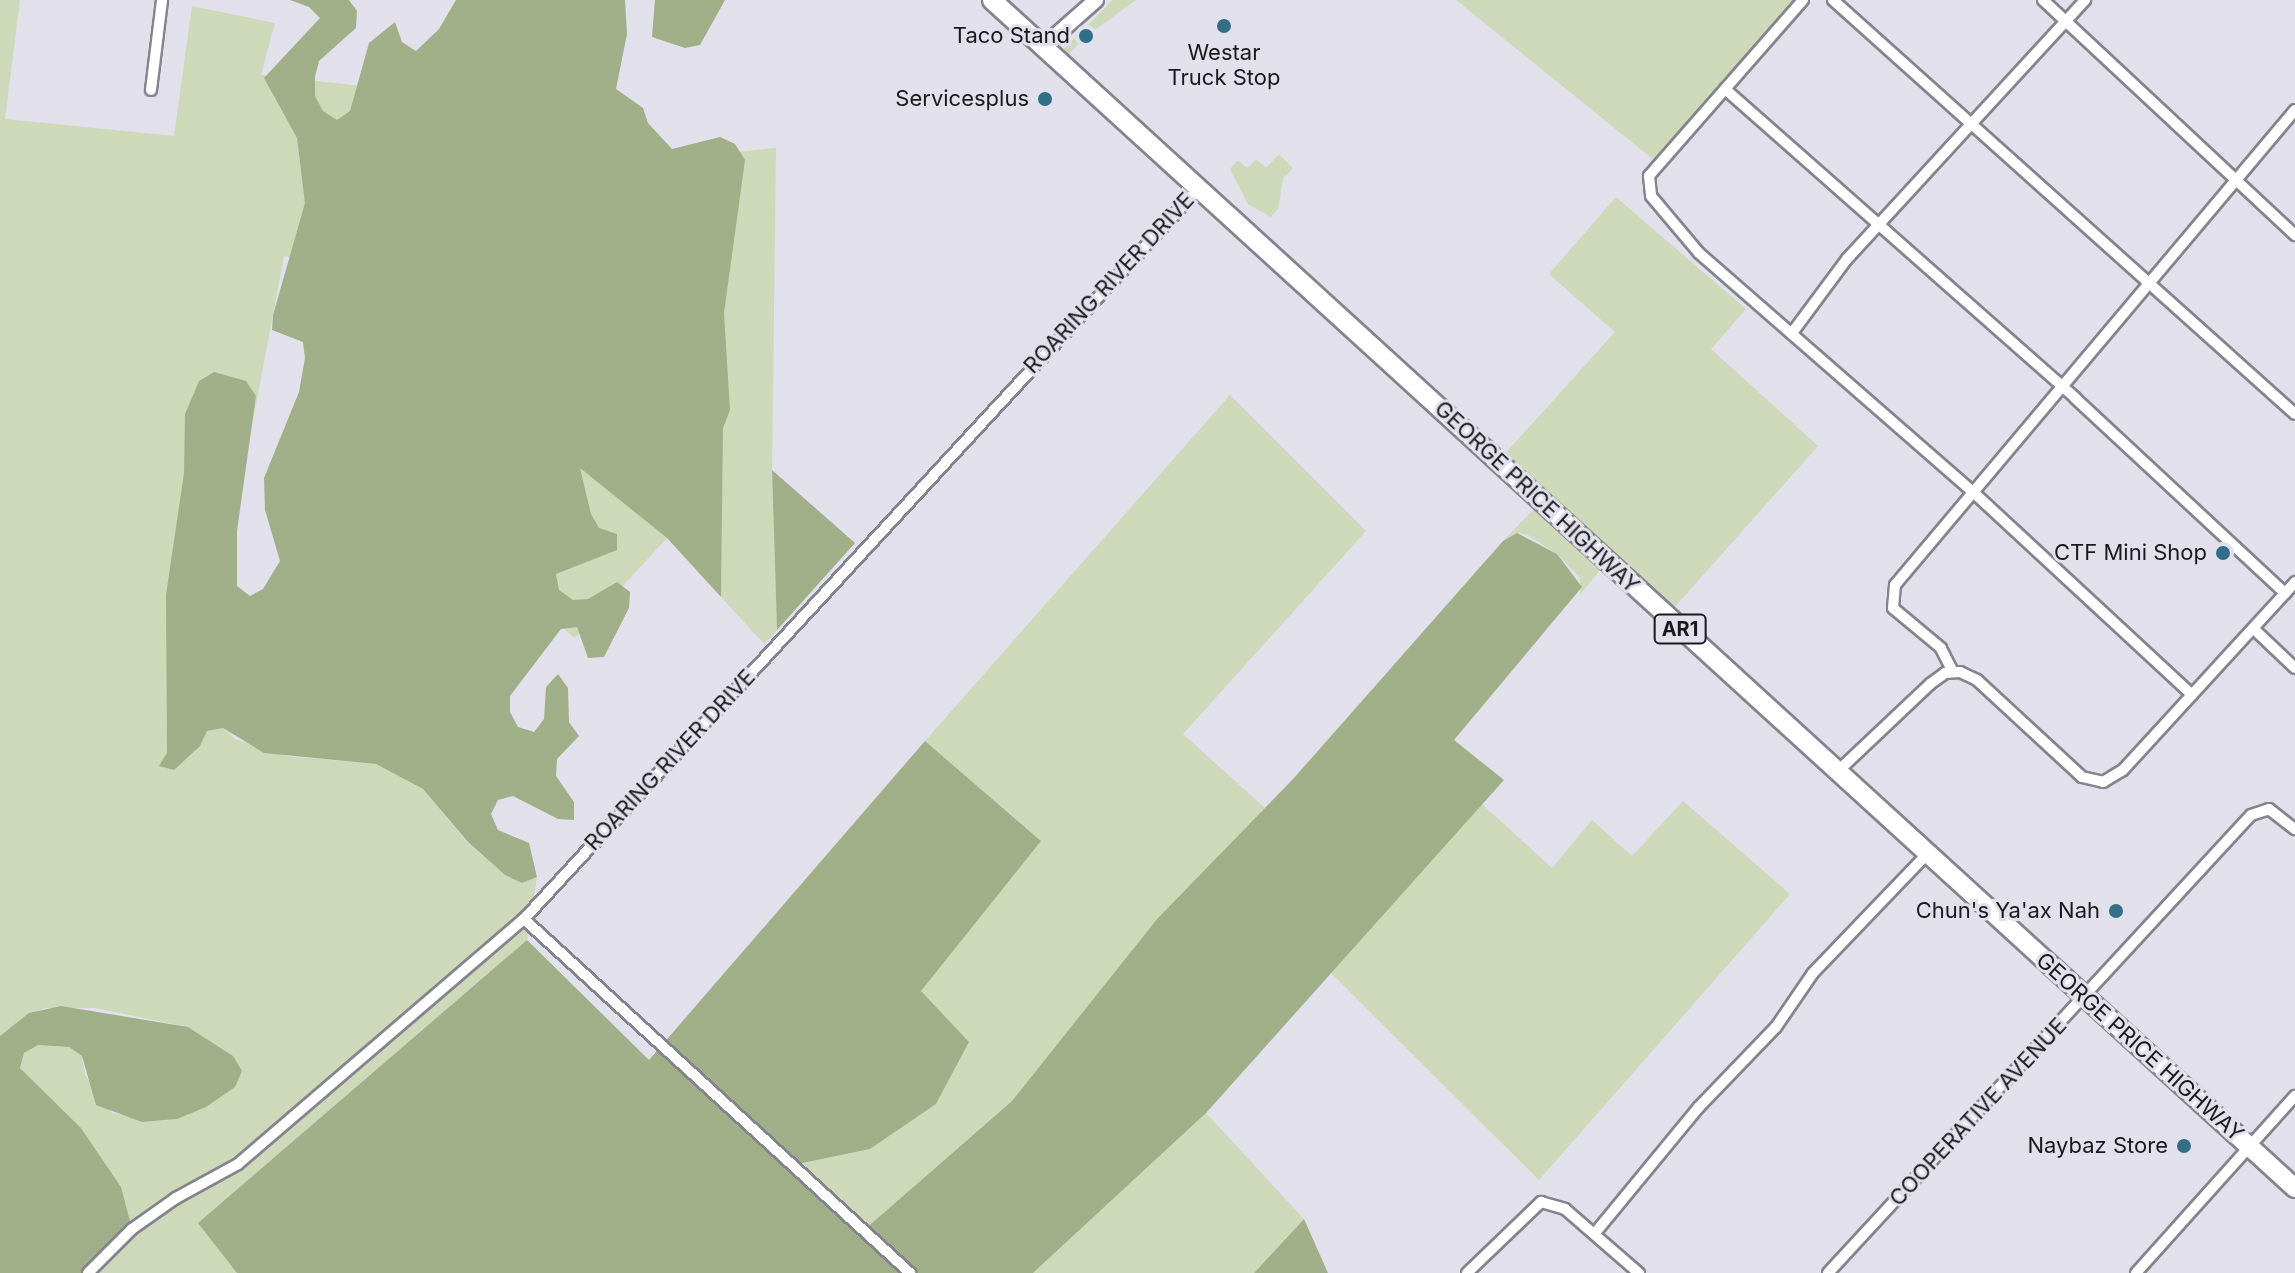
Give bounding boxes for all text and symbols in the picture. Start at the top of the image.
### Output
marker: Westar Truck Stop [1215,17,1233,35]
place label: Taco Stand [953,23,1070,49]
marker: Taco Stand [1077,27,1095,45]
place label: Westar Truck Stop [1168,39,1280,90]
place label: Servicesplus [895,86,1029,112]
marker: Servicesplus [1036,90,1054,108]
street label: ROARING RIVER DRIVE [1018,187,1200,379]
street label: GEORGE PRICE HIGHWAY [1429,395,1645,599]
place label: CTF Mini Shop [2054,540,2207,566]
marker: CTF Mini Shop [2214,544,2232,562]
road number: AR1 [1652,613,1708,645]
street label: ROARING RIVER DRIVE [579,664,761,856]
place label: Chun's Ya'ax Nah [1916,898,2100,924]
marker: Chun's Ya'ax Nah [2107,902,2125,920]
street label: GEORGE PRICE HIGHWAY [2031,947,2249,1147]
street label: COOPERATIVE AVENUE [1884,1013,2072,1211]
place label: Naybaz Store [2028,1133,2168,1159]
marker: Naybaz Store [2175,1137,2193,1155]

